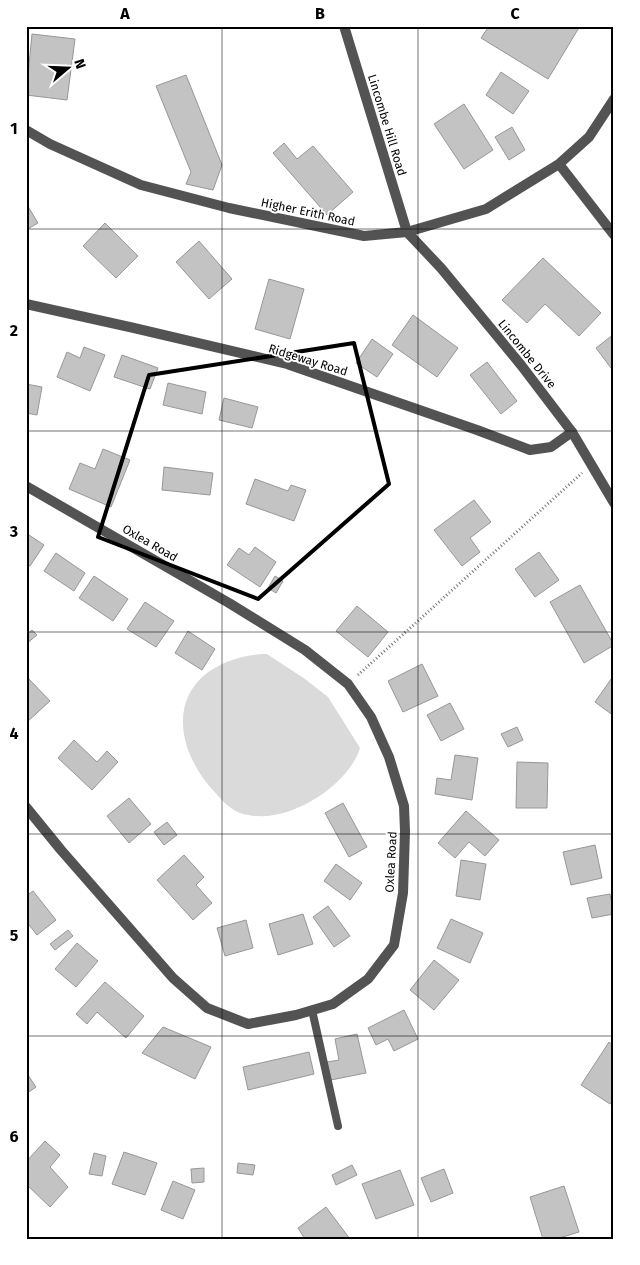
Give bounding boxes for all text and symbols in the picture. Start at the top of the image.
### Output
text: A [119,4,130,23]
text: B [315,4,325,23]
text: C [510,4,520,23]
north arrow [42,42,92,92]
text: N [70,57,89,71]
street label: Lincombe Hill Road [365,73,409,177]
text: 1 [10,119,18,138]
street label: Higher Erith Road [260,195,356,229]
street label: Lincombe Drive [495,317,559,391]
text: 2 [10,321,18,340]
street label: Ridgeway Road [267,341,349,379]
text: 3 [9,522,18,541]
street label: Oxlea Road [120,522,180,564]
text: 4 [9,724,19,743]
street label: Oxlea Road [382,831,400,893]
text: 5 [10,926,19,945]
text: 6 [9,1127,19,1146]

